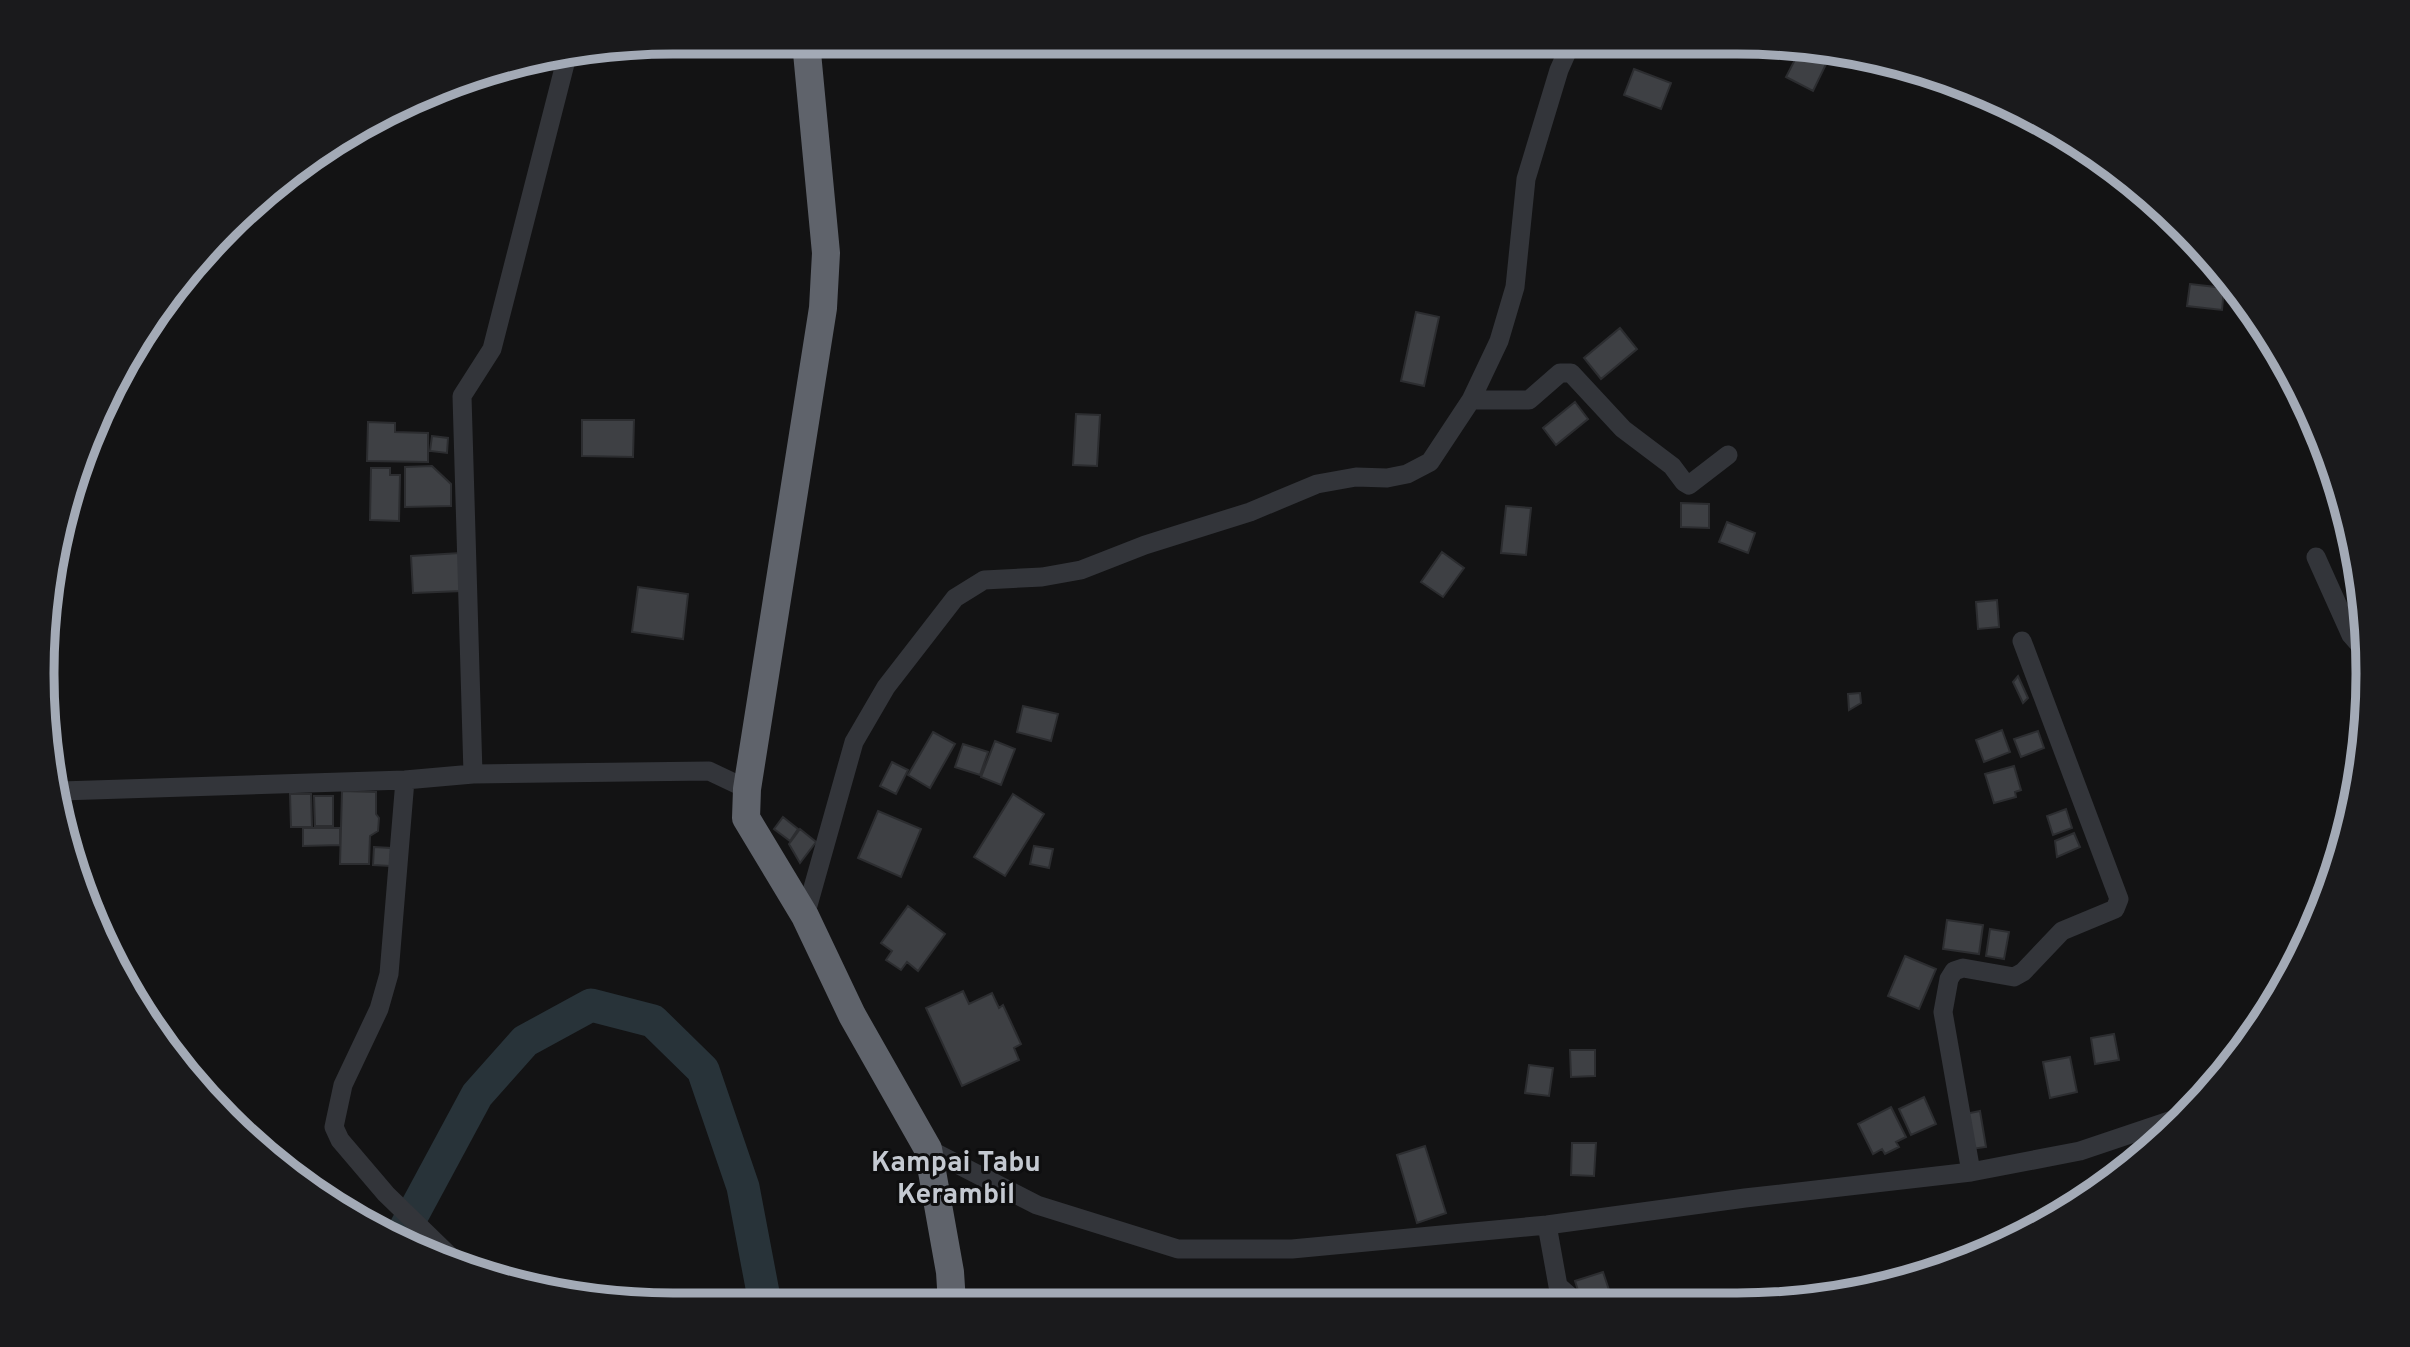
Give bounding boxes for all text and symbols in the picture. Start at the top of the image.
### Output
district label: Kampai Tabu Kerambil [871,1146,1041,1214]

